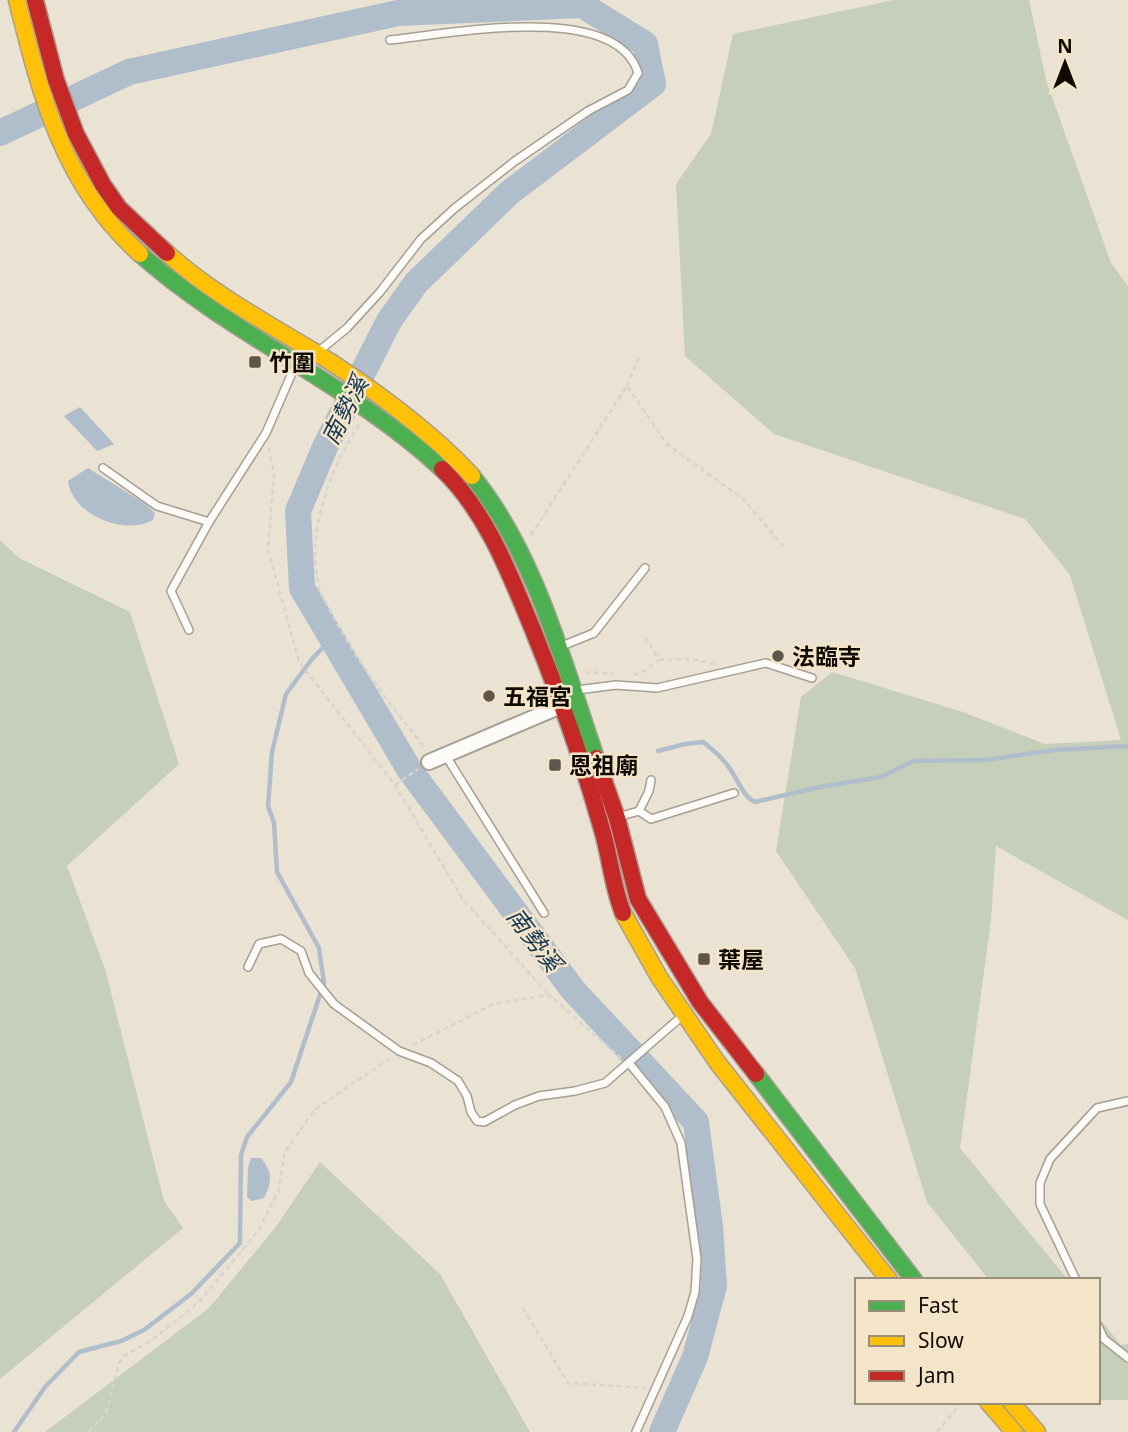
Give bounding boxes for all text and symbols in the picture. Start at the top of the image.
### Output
north arrow [1030,28,1100,98]
text: N [1057,33,1073,59]
place label: 竹圍 [269,346,315,378]
marker: 竹圍 [247,354,263,370]
water label: 南勢溪 [313,368,376,450]
place label: 法臨寺 [792,640,861,672]
marker: 法臨寺 [770,648,786,664]
place label: 五福宮 [503,680,572,712]
marker: 五福宮 [481,688,497,704]
place label: 恩祖廟 [569,749,638,781]
marker: 恩祖廟 [547,757,563,773]
water label: 南勢溪 [500,900,572,980]
place label: 葉屋 [718,943,764,975]
marker: 葉屋 [696,951,712,967]
legend [855,1278,1100,1404]
text: Fast [918,1291,959,1319]
text: Slow [918,1326,964,1354]
text: Jam [916,1361,955,1389]

